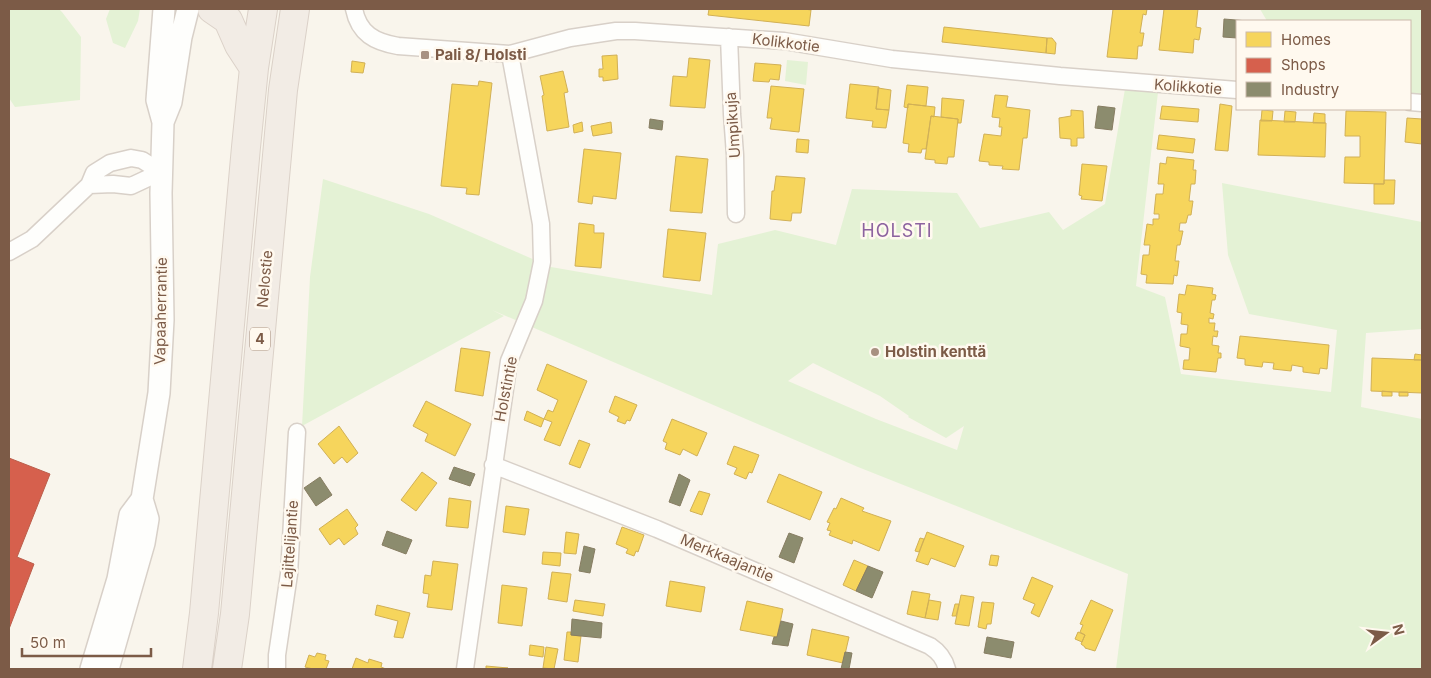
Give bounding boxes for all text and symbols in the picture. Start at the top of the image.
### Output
legend [1236,20,1411,110]
street label: Kolikkotie [751,29,821,56]
text: Homes [1281,30,1331,49]
place label: Pali 8/ Holsti [435,45,527,64]
marker: Pali 8/ Holsti [419,49,431,61]
text: Shops [1281,55,1326,74]
street label: Kolikkotie [1153,75,1223,98]
text: Industry [1281,80,1340,99]
street label: Umpikuja [721,91,744,159]
district label: HOLSTI [861,220,933,241]
street label: Nelostie [253,249,276,309]
street label: Vapaaherrantie [150,257,171,365]
road number: 4 [250,328,270,350]
place label: Holstin kenttä [885,342,986,361]
marker: Holstin kenttä [869,346,881,358]
street label: Holstintie [490,355,521,423]
street label: Lajittelijantie [277,500,302,588]
street label: Merkkaajantie [678,529,777,586]
north arrow [1361,608,1411,658]
text: N [1389,622,1409,637]
scale bar [22,626,151,658]
text: 50 m [30,633,66,652]

